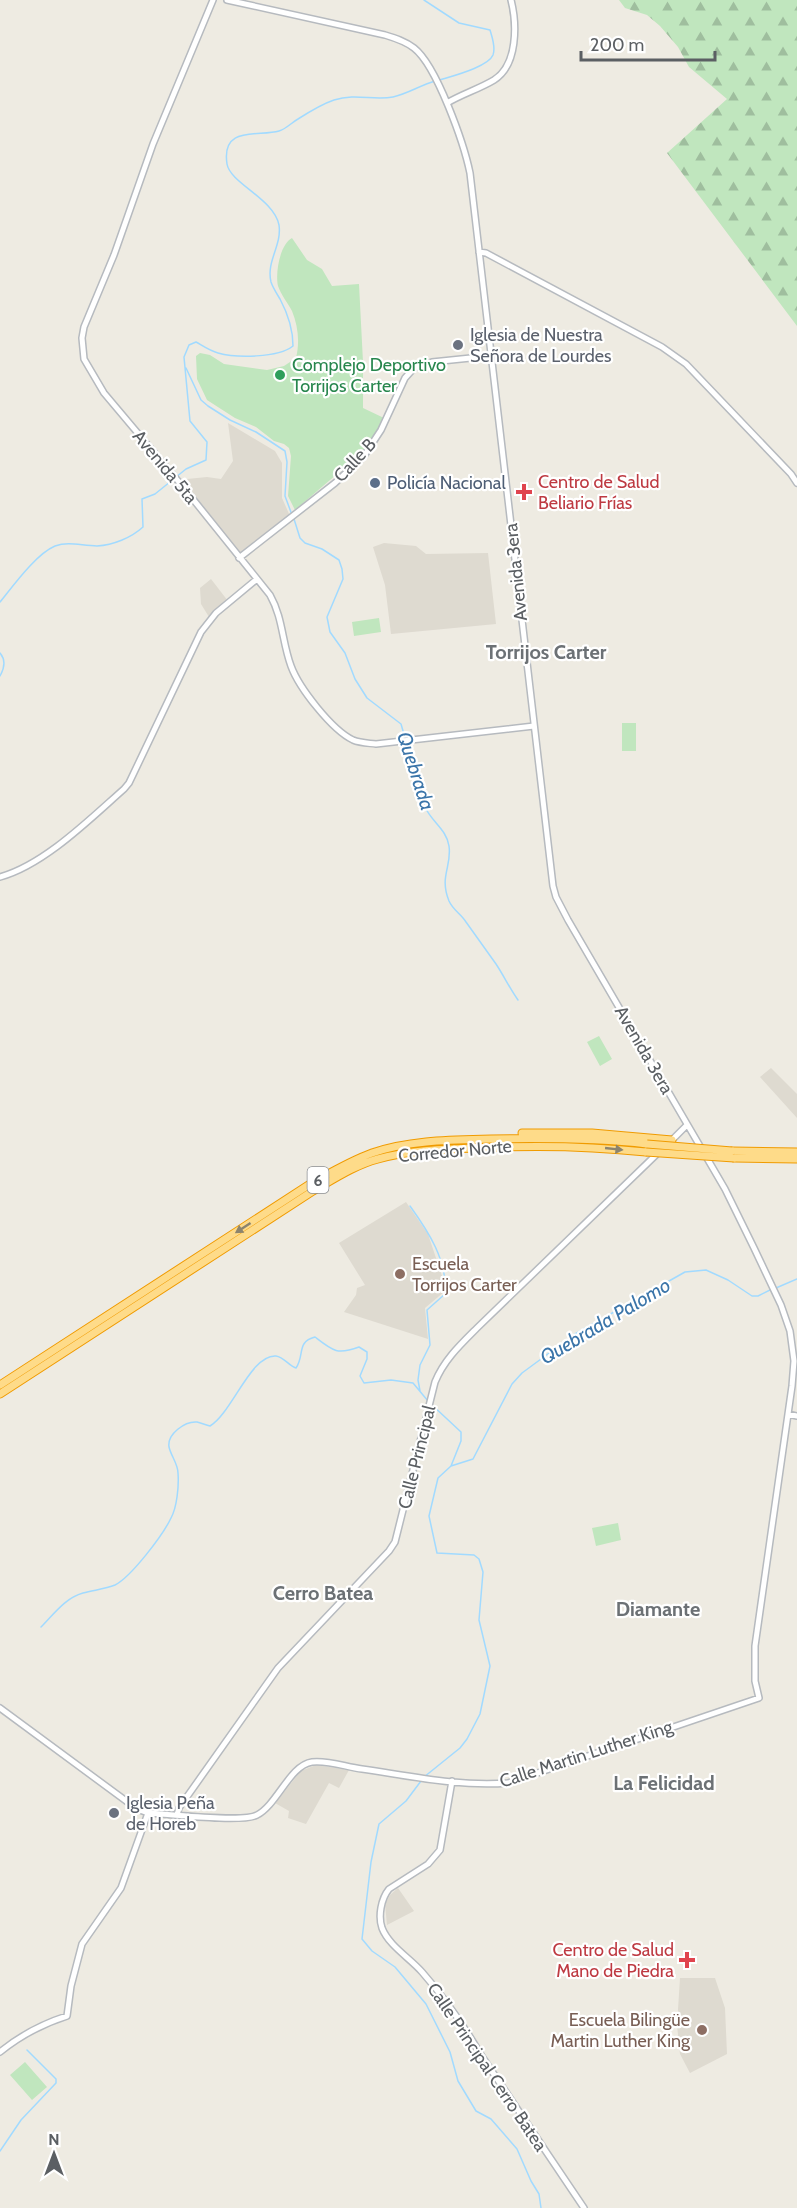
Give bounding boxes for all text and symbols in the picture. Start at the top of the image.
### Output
scale bar [581,24,714,62]
text: 200 m [590,34,644,56]
place label: Iglesia de Nuestra Señora de Lourdes [470,324,611,367]
marker: Iglesia de Nuestra Señora de Lourdes [451,338,465,352]
place label: Complejo Deportivo Torrijos Carter [292,354,446,397]
marker: Complejo Deportivo Torrijos Carter [273,368,287,382]
street label: Avenida 5ta [128,426,202,509]
street label: Calle B [329,433,381,487]
place label: Centro de Salud Beliario Frías [538,471,660,514]
place label: Policía Nacional [387,472,506,494]
marker: Policía Nacional [368,476,382,490]
marker: Centro de Salud Beliario Frías [515,483,533,501]
street label: Avenida 3era [500,522,532,622]
district label: Torrijos Carter [486,640,607,664]
water label: Quebrada [392,729,440,813]
street label: Avenida 3era [610,1002,678,1098]
street label: Corredor Norte [397,1135,513,1167]
one-way arrow [605,1144,624,1154]
road number: 6 [308,1167,328,1193]
one-way arrow [235,1222,251,1233]
place label: Escuela Torrijos Carter [412,1253,517,1296]
marker: Escuela Torrijos Carter [393,1267,407,1281]
water label: Quebrada Palomo [535,1273,675,1369]
street label: Calle Principal [394,1402,441,1511]
district label: Cerro Batea [273,1581,373,1605]
district label: Diamante [616,1597,700,1621]
street label: Calle Martin Luther King [497,1715,676,1792]
district label: La Felicidad [613,1771,715,1795]
place label: Iglesia Peña de Horeb [126,1792,215,1835]
marker: Iglesia Peña de Horeb [107,1806,121,1820]
place label: Centro de Salud Mano de Piedra [552,1939,674,1982]
marker: Centro de Salud Mano de Piedra [678,1951,696,1969]
street label: Calle Principal Cerro Batea [422,1979,552,2156]
place label: Escuela Bilingüe Martin Luther King [551,2009,691,2052]
marker: Escuela Bilingüe Martin Luther King [695,2023,709,2037]
north arrow [24,2124,84,2184]
text: N [48,2130,60,2149]

